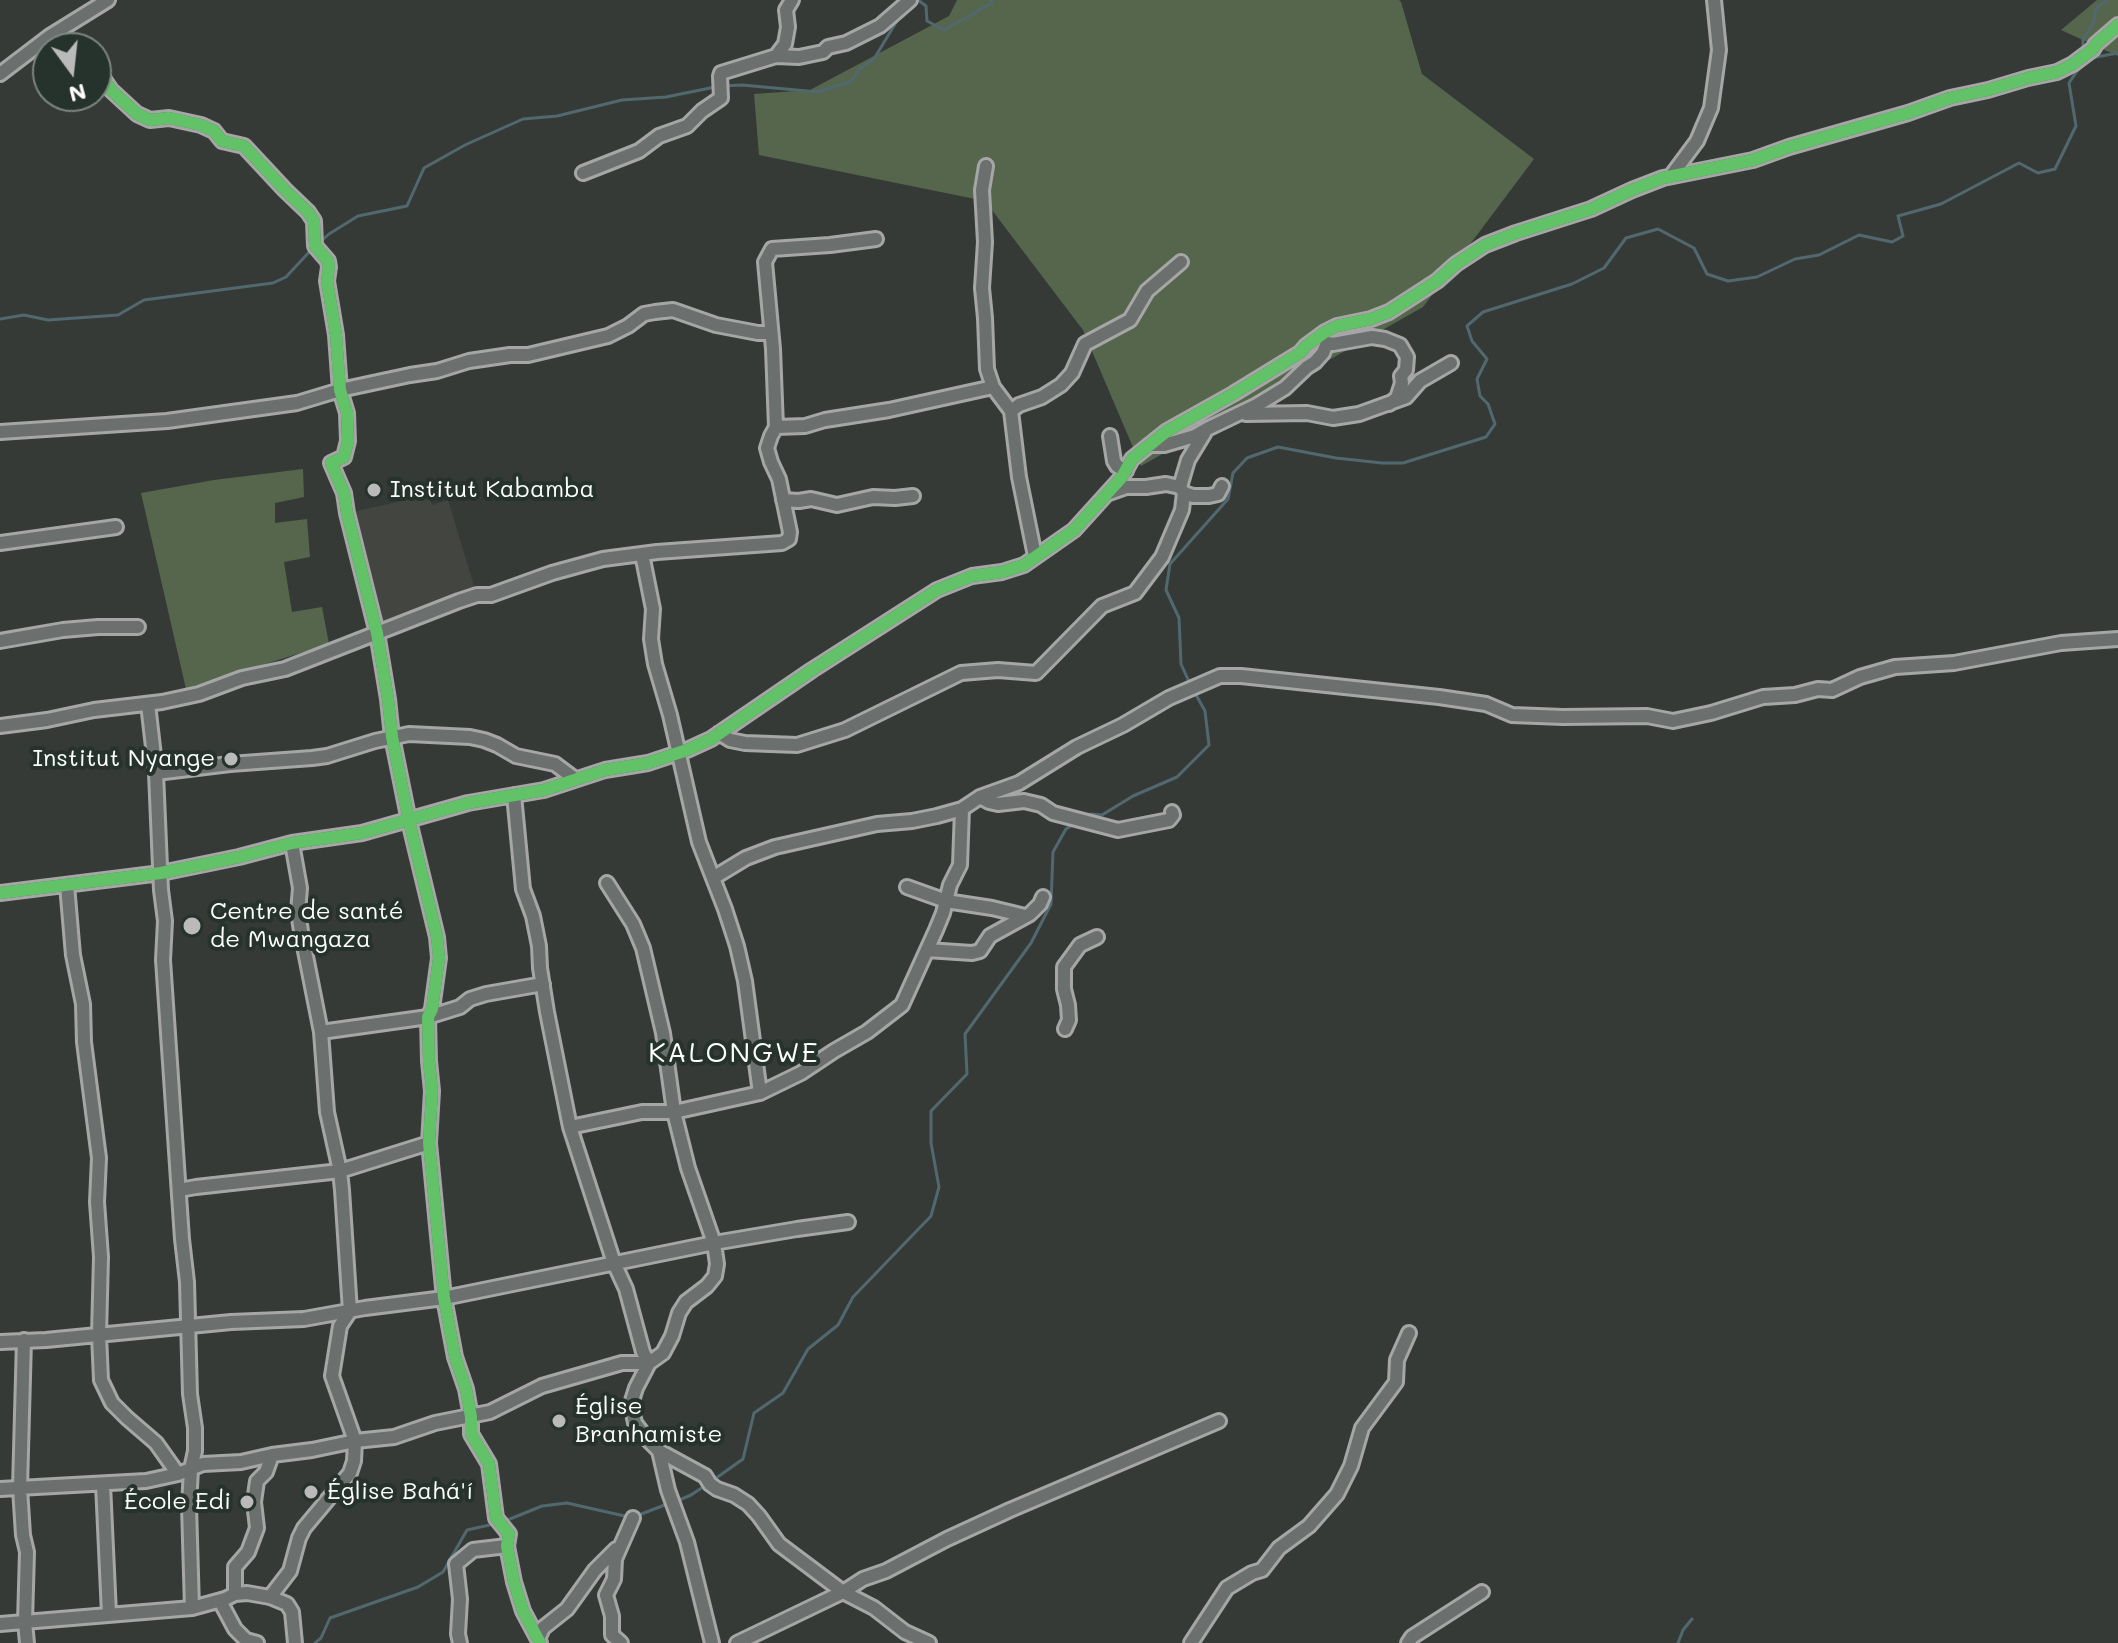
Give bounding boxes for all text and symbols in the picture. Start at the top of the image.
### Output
north arrow [32,32,112,112]
text: N [66,78,90,110]
place label: Institut Kabamba [390,476,594,504]
marker: Institut Kabamba [365,481,383,499]
place label: Institut Nyange [32,745,215,773]
marker: Institut Nyange [222,750,240,768]
place label: Centre de santé de Mwangaza [210,898,404,954]
marker: Centre de santé de Mwangaza [181,915,203,937]
district label: KALONGWE [648,1036,820,1070]
place label: Église Branhamiste [575,1393,722,1449]
marker: Église Branhamiste [550,1412,568,1430]
place label: Église Bahá'í [327,1478,473,1506]
marker: Église Bahá'í [302,1483,320,1501]
place label: École Edi [124,1488,231,1516]
marker: École Edi [238,1493,256,1511]

